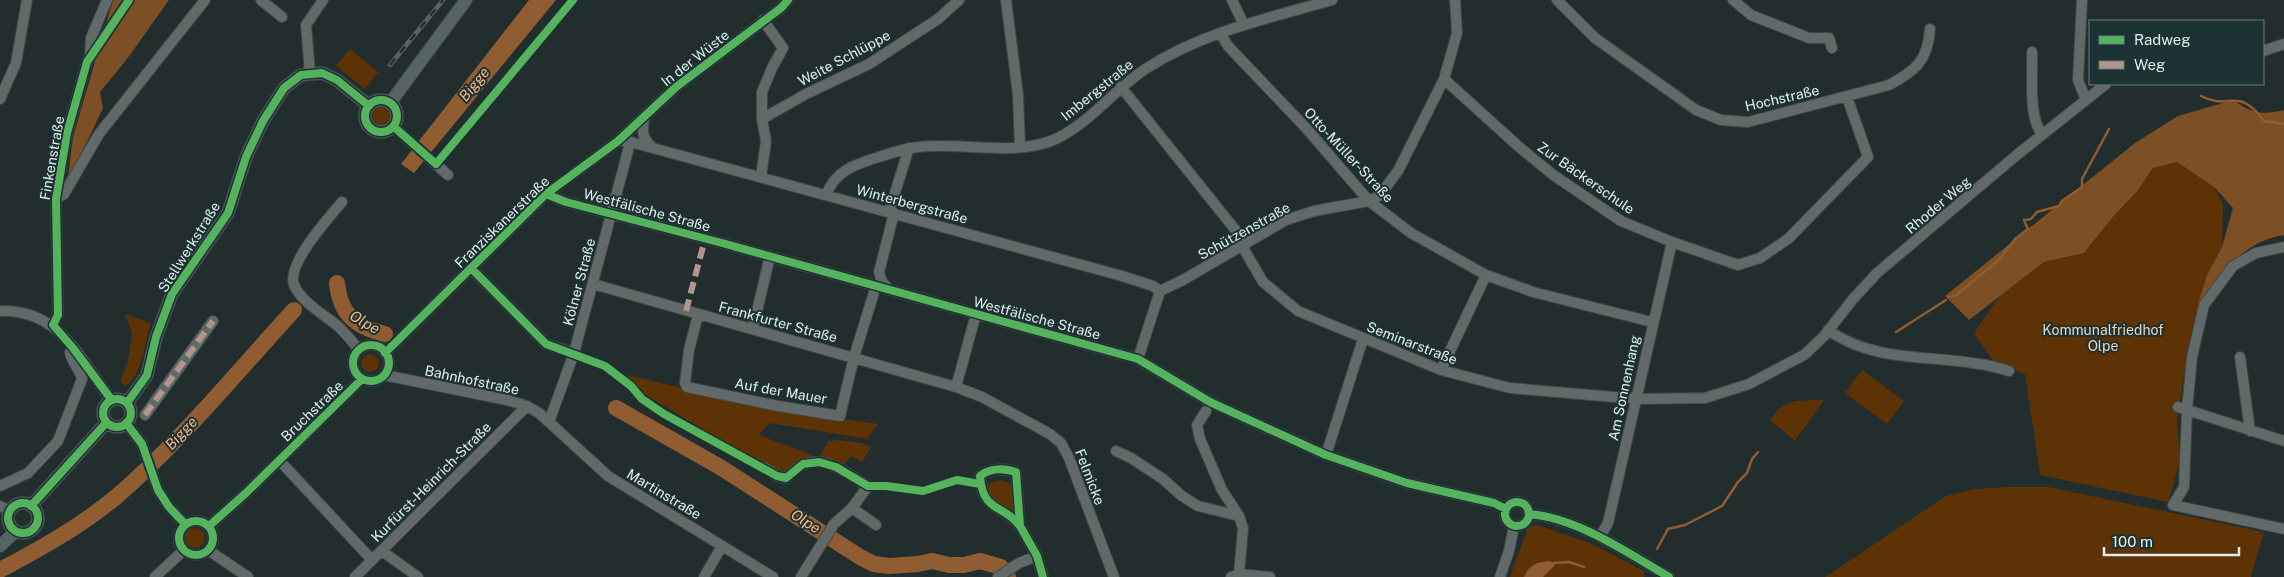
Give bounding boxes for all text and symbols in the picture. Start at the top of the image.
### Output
legend [2089,20,2264,85]
street label: In der Wüste [658,27,732,89]
street label: Weite Schlüppe [795,27,893,89]
text: Radweg [2134,31,2191,48]
street label: Imbergstraße [1058,56,1136,124]
text: Weg [2134,56,2165,73]
water label: Bigge [455,64,493,104]
street label: Hochstraße [1743,82,1821,114]
street label: Otto-Müller-Straße [1301,104,1397,206]
street label: Finkenstraße [37,115,67,201]
street label: Zur Bäckerschule [1535,139,1637,217]
street label: Franziskanerstraße [451,173,553,271]
street label: Rhoder Weg [1902,173,1974,237]
street label: Winterbergstraße [854,181,970,227]
street label: Westfälische Straße [582,185,712,235]
street label: Stellwerkstraße [155,199,223,295]
street label: Schützenstraße [1195,199,1293,263]
street label: Kölner Straße [560,236,598,327]
street label: Westfälische Straße [972,293,1102,343]
street label: Frankfurter Straße [717,298,839,346]
water label: Olpe [347,307,383,337]
street label: Seminarstraße [1364,318,1460,368]
park label: Kommunalfriedhof Olpe [2042,322,2164,354]
street label: Am Sonnenhang [1605,333,1643,442]
street label: Bahnhofstraße [423,362,521,398]
street label: Auf der Mauer [734,375,828,407]
street label: Bruchstraße [278,377,346,445]
water label: Bigge [162,413,200,453]
street label: Kurfürst-Heinrich-Straße [368,419,494,545]
street label: Felmicke [1072,447,1108,507]
street label: Martinstraße [624,466,704,522]
water label: Olpe [788,505,824,537]
scale bar [2104,524,2239,556]
text: 100 m [2112,533,2153,550]

